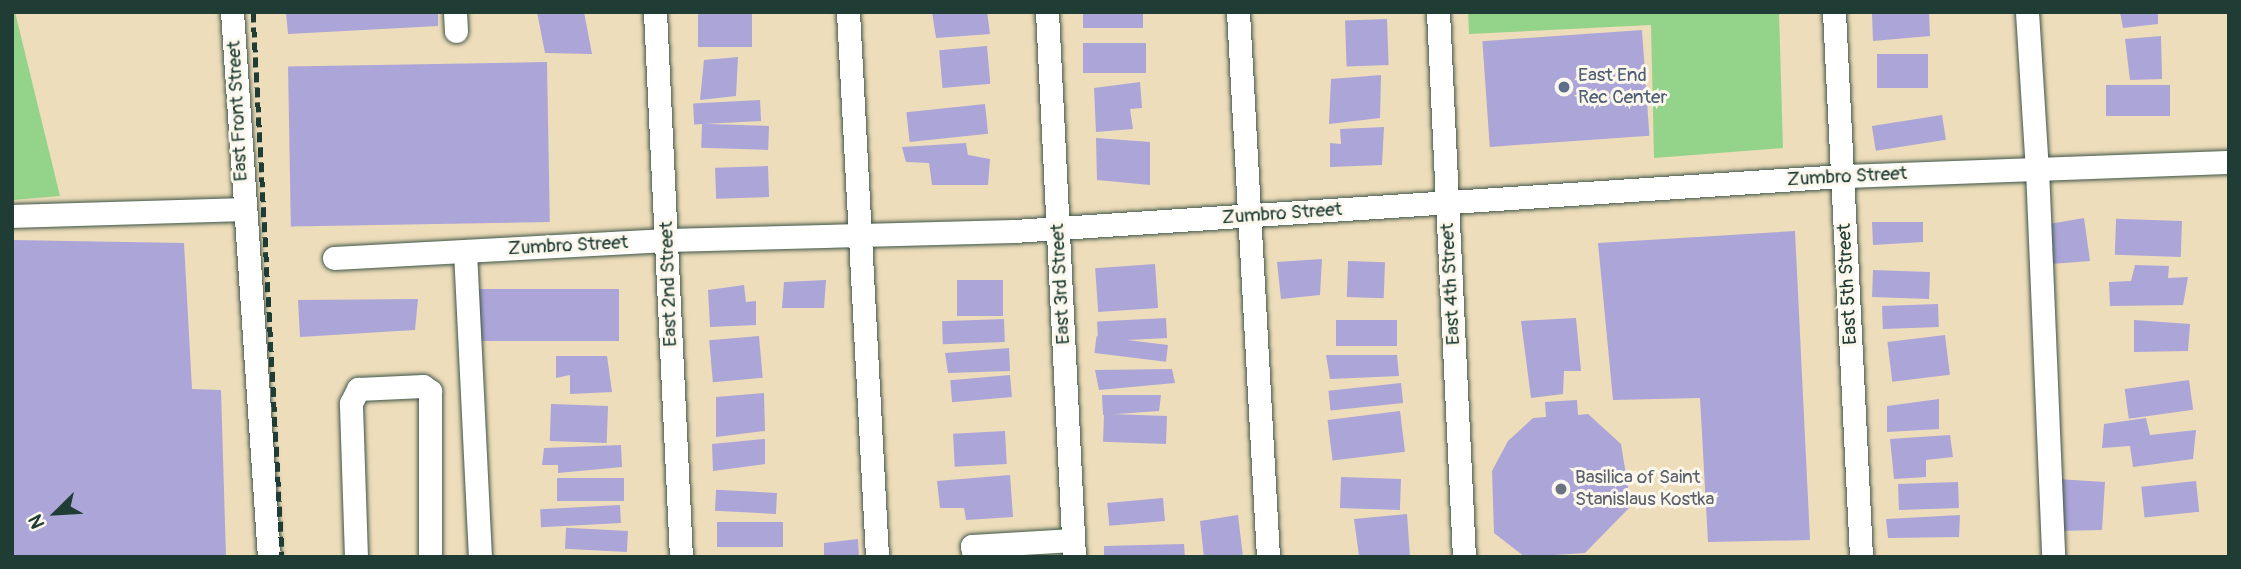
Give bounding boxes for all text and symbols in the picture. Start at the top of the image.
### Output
street label: East Front Street [223,40,253,182]
place label: East End Rec Center [1578,65,1667,109]
marker: East End Rec Center [1556,79,1572,95]
street label: Zumbro Street [1786,162,1908,192]
street label: Zumbro Street [1221,198,1343,230]
street label: East 2nd Street [655,221,683,347]
street label: East 4th Street [1436,222,1466,346]
street label: East 3rd Street [1046,223,1076,345]
street label: East 5th Street [1833,223,1863,345]
street label: Zumbro Street [507,231,629,261]
place label: Basilica of Saint Stanislaus Kostka [1575,467,1714,511]
north arrow [21,478,91,548]
marker: Basilica of Saint Stanislaus Kostka [1553,481,1569,497]
text: N [23,511,50,532]

